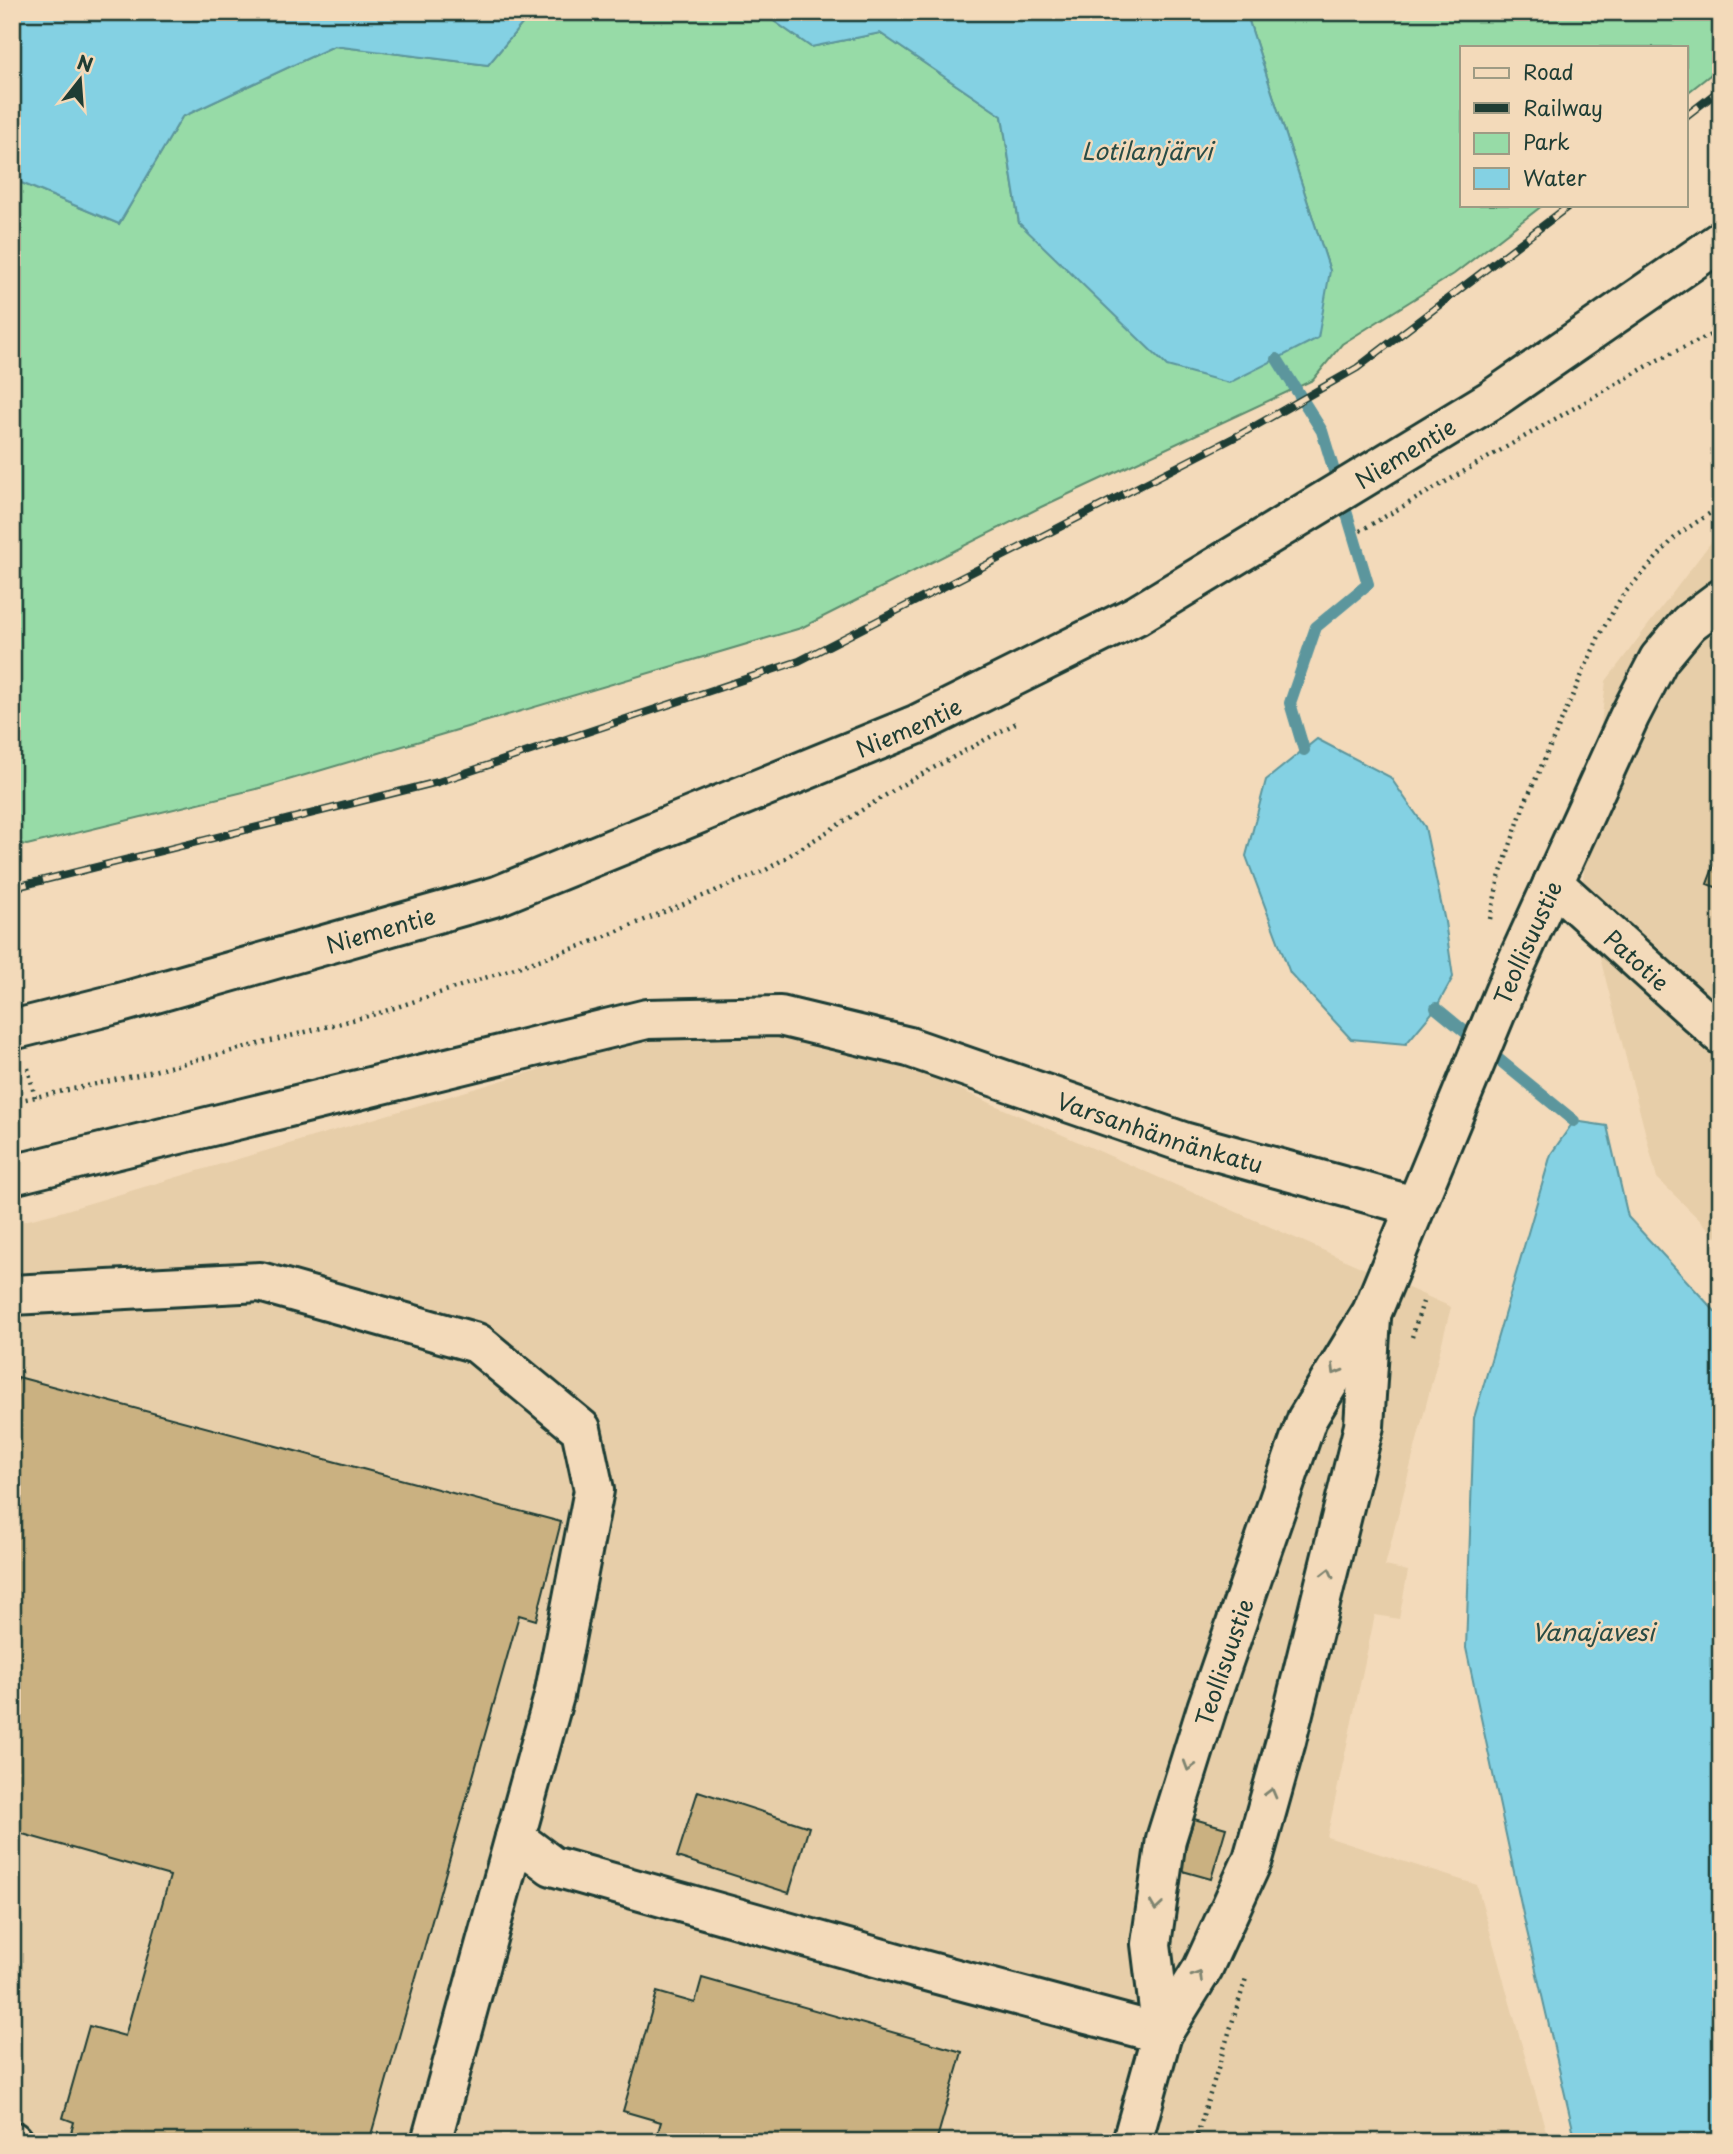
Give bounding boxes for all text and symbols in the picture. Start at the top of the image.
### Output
north arrow [46,46,116,116]
legend [1460,46,1688,206]
text: N [74,47,97,78]
text: Road [1523,55,1574,87]
text: Railway [1523,91,1603,123]
text: Park [1523,125,1570,157]
water label: Lotilanjärvi [1082,132,1217,168]
text: Water [1523,161,1587,193]
street label: Niementie [1348,408,1462,496]
street label: Niementie [850,688,967,765]
street label: Teollisuustie [1484,874,1570,1010]
street label: Niementie [322,897,439,961]
street label: Patotie [1597,921,1678,998]
street label: Varsanhännänkatu [1053,1082,1267,1181]
one-way arrow [1331,1363,1344,1376]
one-way arrow [1320,1567,1334,1579]
street label: Teollisuustie [1185,1593,1261,1730]
water label: Vanajavesi [1531,1613,1658,1649]
one-way arrow [1182,1760,1197,1772]
one-way arrow [1263,1787,1278,1799]
one-way arrow [1149,1900,1164,1912]
one-way arrow [1189,1970,1202,1983]

